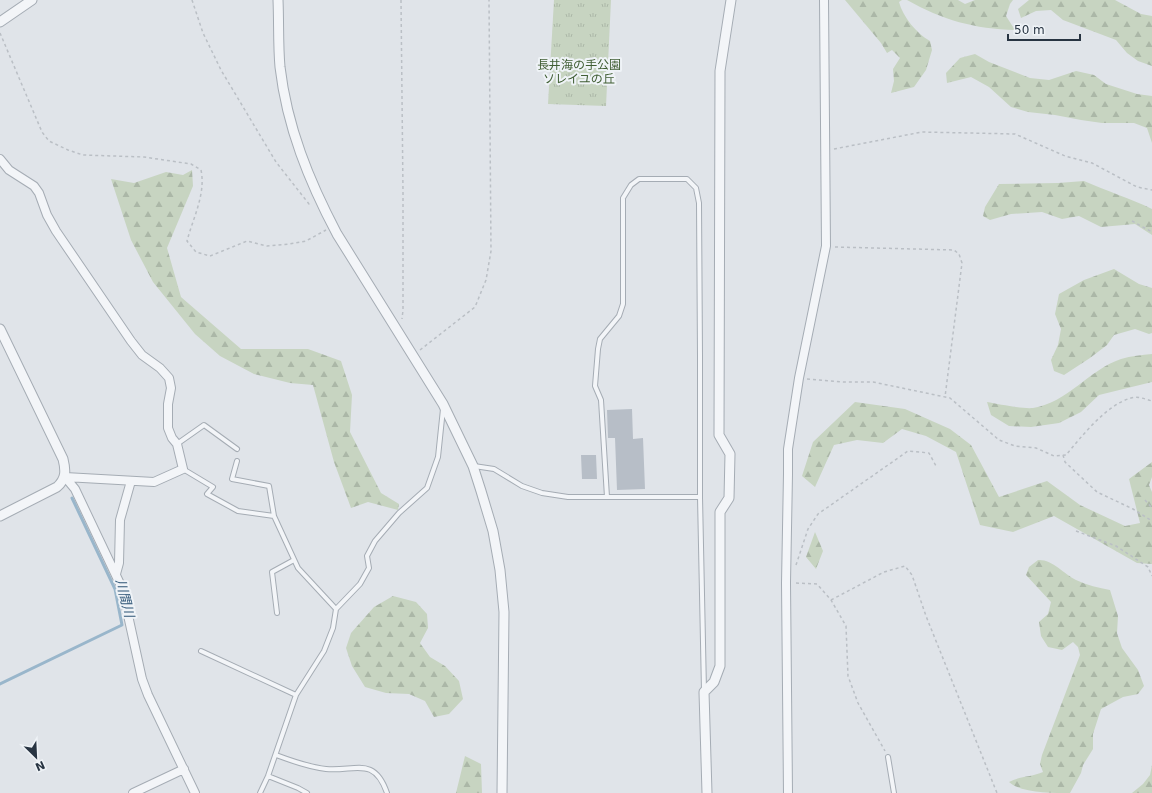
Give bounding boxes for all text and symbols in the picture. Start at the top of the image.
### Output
scale bar [1008,16,1080,42]
text: 50 m [1014,23,1045,37]
park label: 長井海の手公園 ソレイユの丘 [537,58,621,86]
water label: 川間川 [113,577,137,621]
north arrow [16,737,56,777]
text: N [33,758,47,773]

